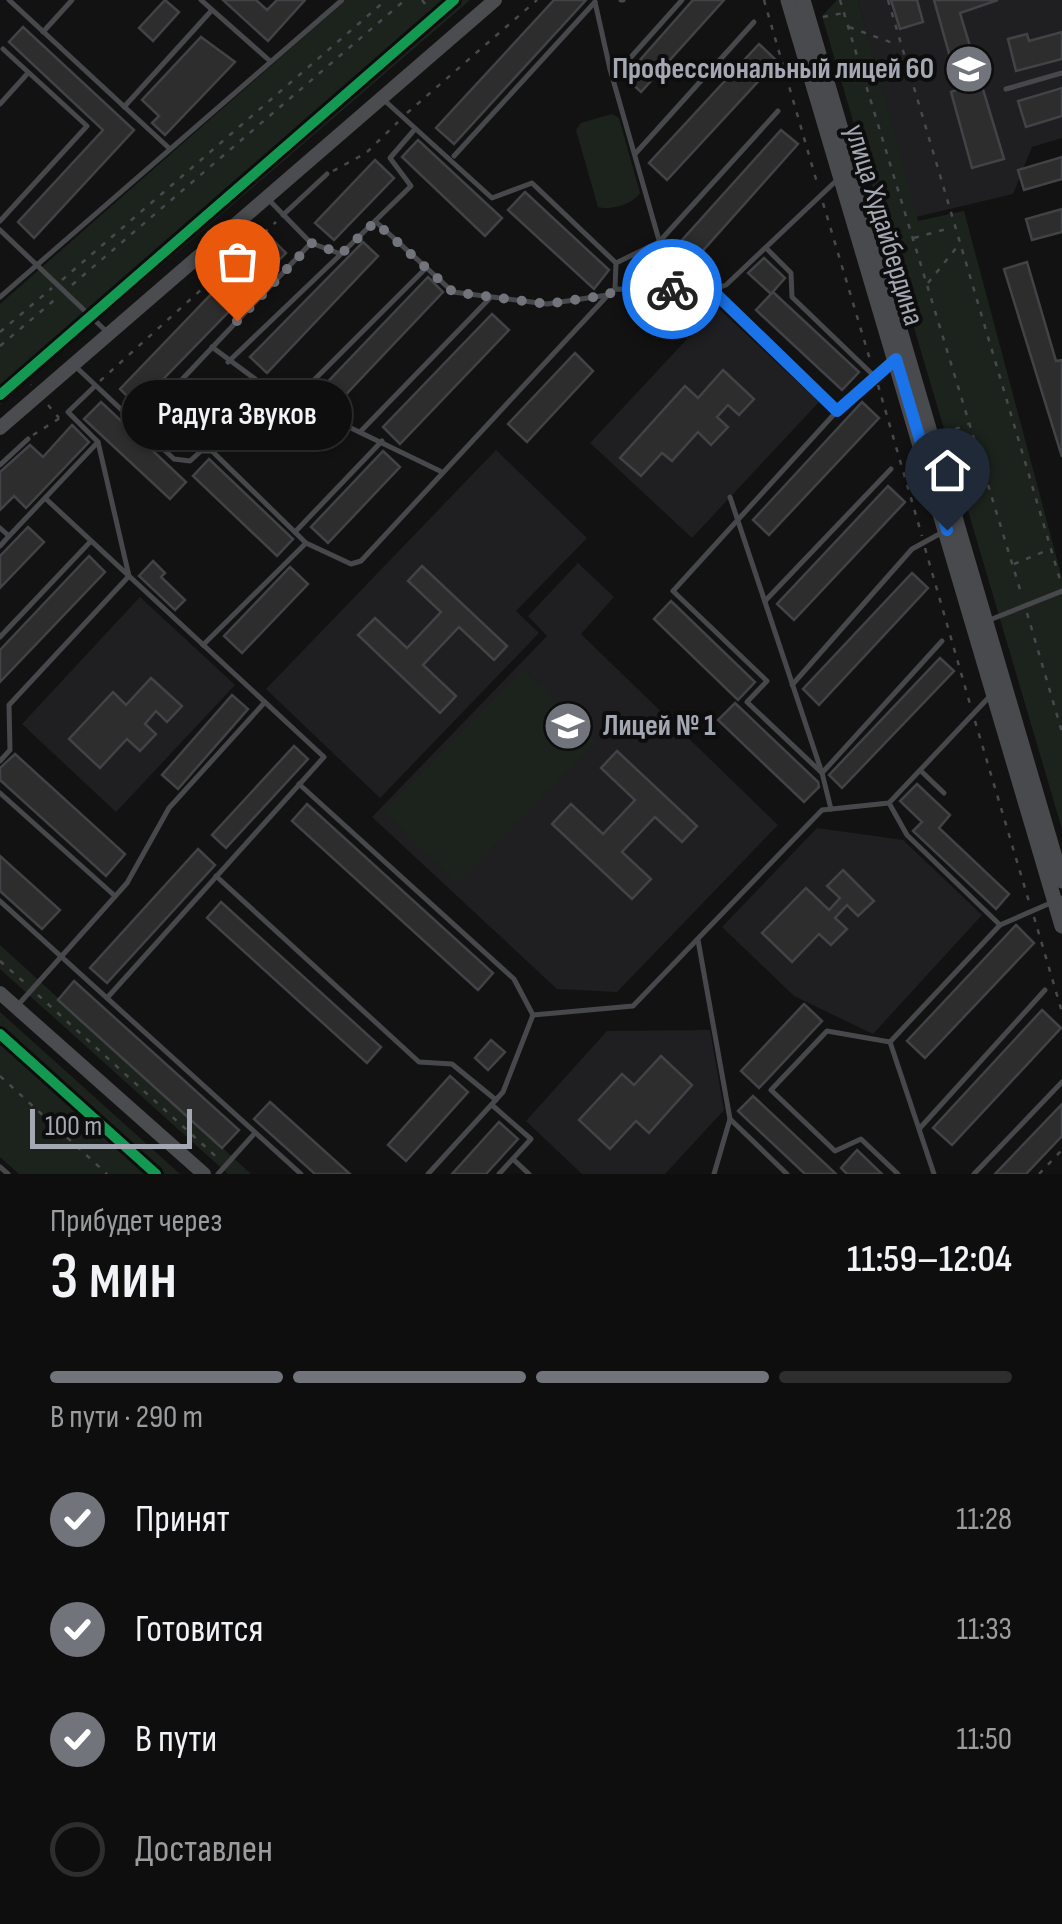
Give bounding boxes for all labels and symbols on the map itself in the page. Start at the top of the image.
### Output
school or university icon: Профессиональный лицей 60 [943,43,995,95]
place label: Профессиональный лицей 60 [612,51,934,87]
street label: улица Худайбердина [836,120,932,330]
pin [195,219,280,322]
courier [622,239,722,339]
callout: Радуга Звуков [122,381,352,451]
pin [905,428,990,531]
school or university icon: Лицей № 1 [542,700,594,752]
place label: Лицей № 1 [603,708,716,744]
scale bar [30,1104,192,1148]

